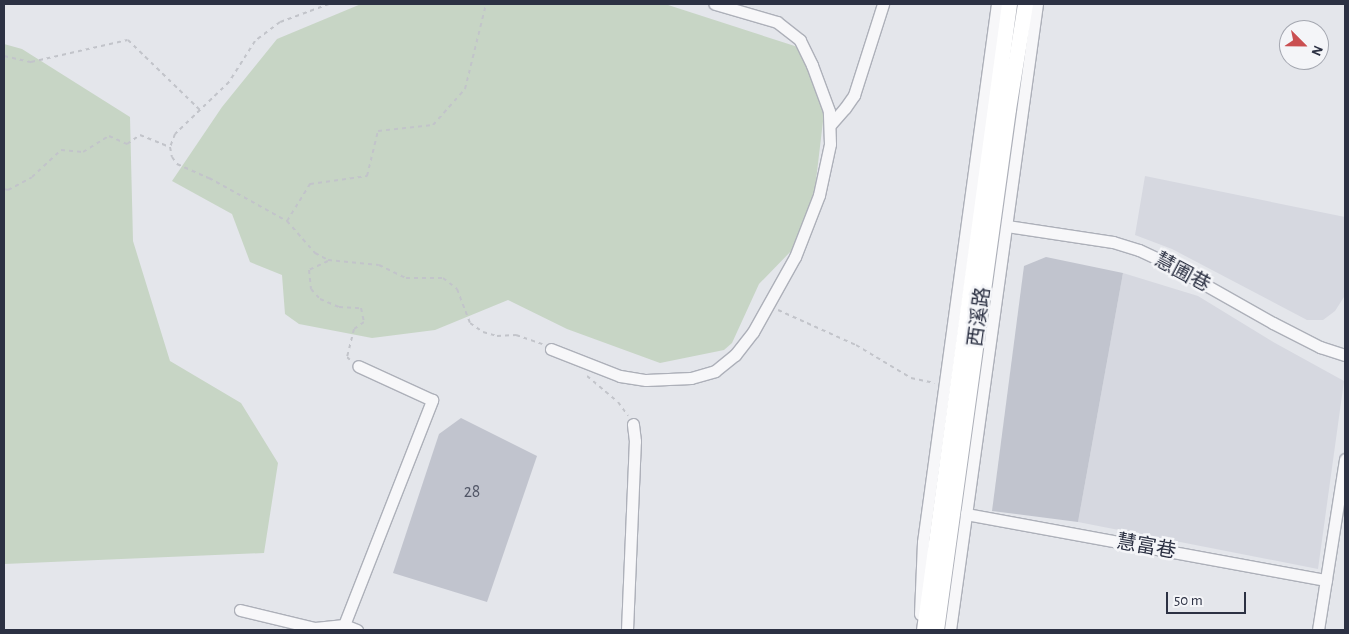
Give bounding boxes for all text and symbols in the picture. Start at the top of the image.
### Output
north arrow [1279,20,1329,70]
text: N [1309,43,1325,58]
street label: 慧圃巷 [1150,248,1214,298]
street label: 西溪路 [964,286,996,348]
house number: 28 [464,481,480,503]
street label: 慧富巷 [1114,530,1178,564]
scale bar [1169,582,1249,614]
text: 50 m [1174,593,1203,608]

